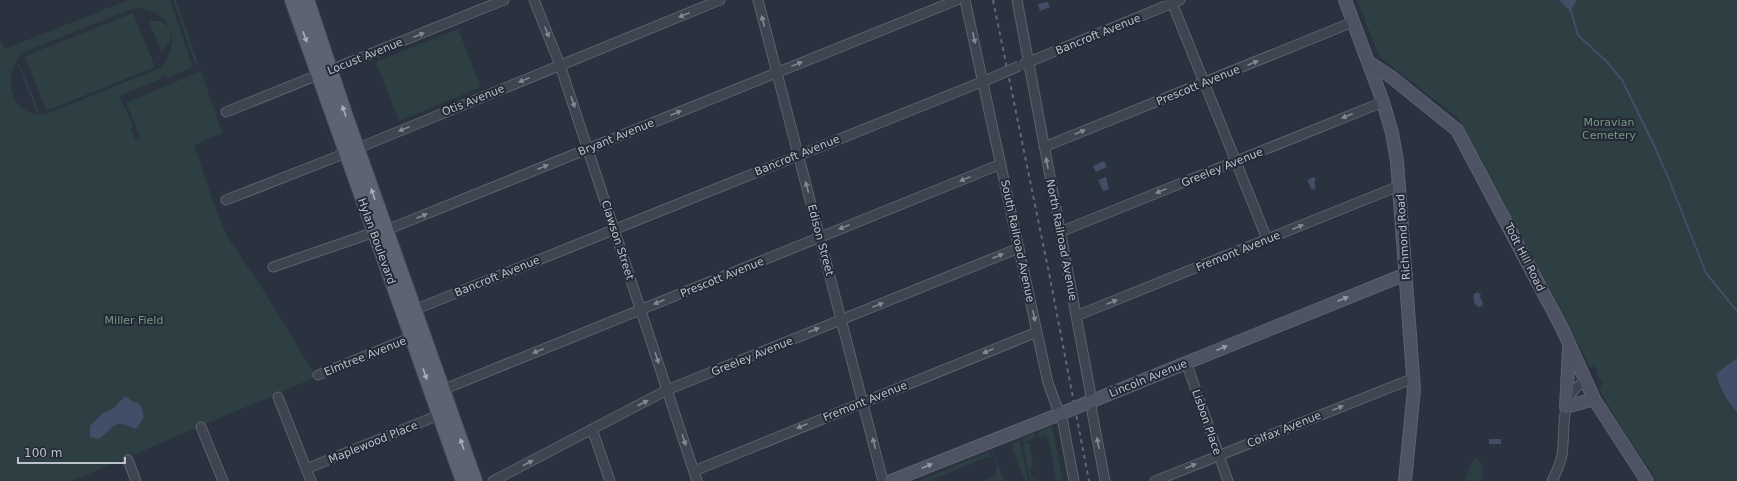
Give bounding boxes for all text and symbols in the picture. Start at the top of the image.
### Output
street label: Bancroft Avenue [1054,11,1143,57]
one-way arrow [678,12,690,18]
one-way arrow [760,14,766,26]
one-way arrow [544,27,550,38]
one-way arrow [302,31,308,43]
one-way arrow [413,31,425,37]
one-way arrow [971,32,977,44]
street label: Locust Avenue [326,35,405,77]
one-way arrow [1247,59,1259,65]
one-way arrow [791,61,803,67]
street label: Prescott Avenue [1154,63,1242,108]
one-way arrow [518,77,530,83]
street label: Otis Avenue [440,82,506,119]
one-way arrow [570,96,576,108]
one-way arrow [341,105,347,117]
one-way arrow [671,110,682,116]
one-way arrow [1340,114,1352,120]
street label: Bryant Avenue [576,116,656,159]
park label: Moravian Cemetery [1582,116,1637,142]
one-way arrow [397,126,409,132]
one-way arrow [1075,129,1087,135]
street label: Bancroft Avenue [753,132,842,178]
street label: Greeley Avenue [1179,145,1265,190]
one-way arrow [1044,157,1050,169]
one-way arrow [537,164,548,170]
one-way arrow [959,176,970,182]
street label: North Railroad Avenue [1043,178,1080,302]
street label: South Railroad Avenue [998,179,1037,304]
one-way arrow [803,181,809,193]
one-way arrow [370,187,376,199]
one-way arrow [1156,188,1167,194]
street label: Richmond Road [1394,194,1413,280]
street label: Hylan Boulevard [355,196,398,286]
street label: Clawson Street [599,199,637,282]
street label: Edison Street [805,203,836,278]
one-way arrow [417,213,428,219]
street label: Todt Hill Road [1501,220,1547,294]
one-way arrow [1292,223,1304,229]
one-way arrow [838,225,850,231]
street label: Fremont Avenue [1194,229,1282,274]
street label: Bancroft Avenue [453,253,542,299]
one-way arrow [993,253,1005,259]
street label: Prescott Avenue [678,255,766,300]
one-way arrow [1337,296,1349,302]
one-way arrow [1107,298,1119,304]
one-way arrow [652,300,664,306]
one-way arrow [872,301,884,307]
one-way arrow [1031,310,1037,322]
park label: Miller Field [105,314,163,327]
one-way arrow [809,327,821,333]
street label: Elmtree Avenue [322,334,408,379]
street label: Greeley Avenue [709,334,795,379]
one-way arrow [1216,344,1228,350]
one-way arrow [533,348,544,354]
one-way arrow [981,349,993,355]
one-way arrow [654,353,660,365]
street label: Lincoln Avenue [1107,357,1189,400]
one-way arrow [422,369,428,381]
street label: Fremont Avenue [821,379,909,424]
street label: Lisbon Place [1189,388,1224,457]
one-way arrow [637,399,649,406]
one-way arrow [1332,404,1344,410]
street label: Colfax Avenue [1245,409,1323,450]
street label: Maplewood Place [327,419,420,466]
one-way arrow [796,424,808,430]
one-way arrow [681,435,687,447]
one-way arrow [871,437,877,449]
one-way arrow [1095,437,1101,449]
one-way arrow [458,438,464,450]
scale bar [18,439,125,465]
text: 100 m [24,446,62,460]
one-way arrow [522,460,534,466]
one-way arrow [922,463,934,469]
one-way arrow [1185,463,1196,469]

